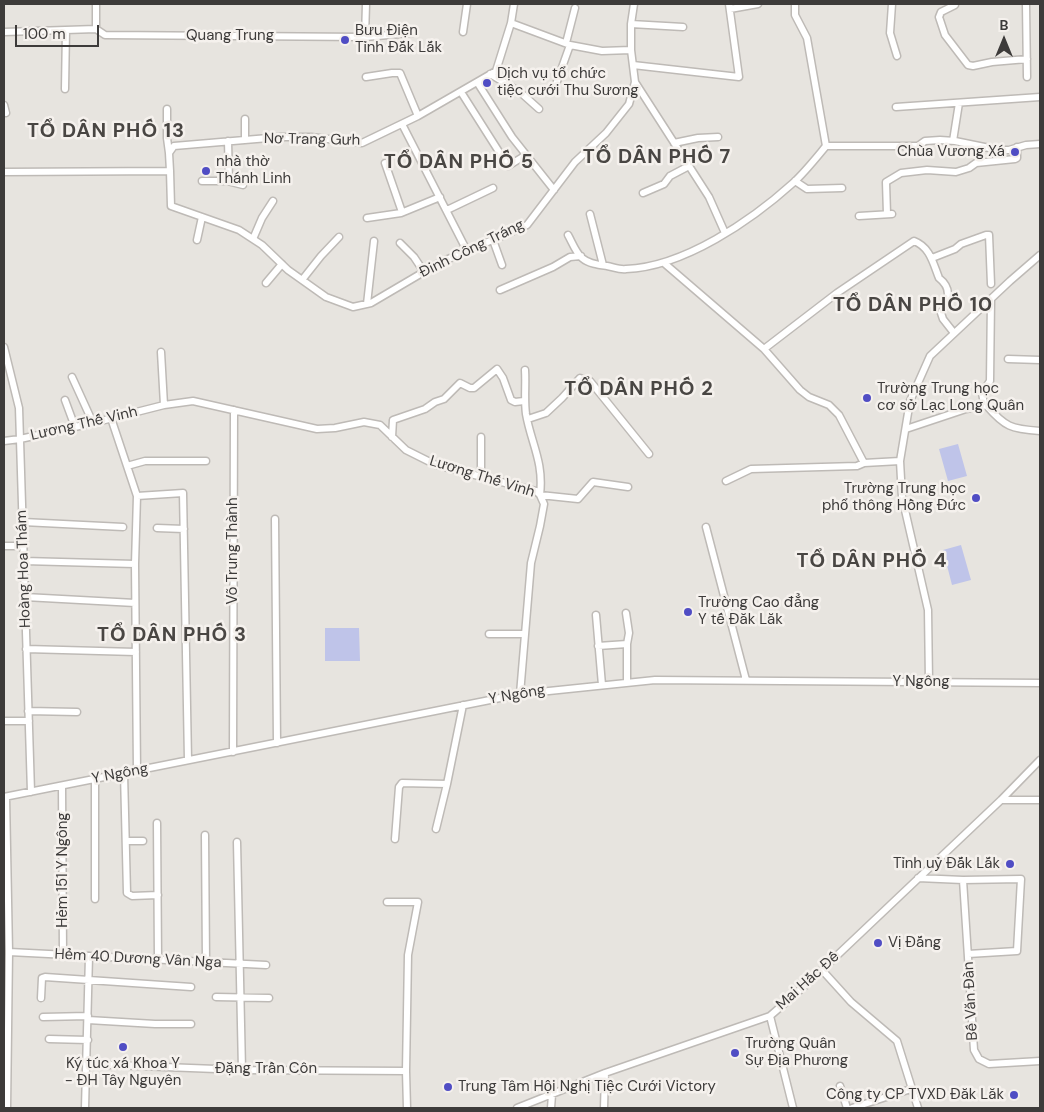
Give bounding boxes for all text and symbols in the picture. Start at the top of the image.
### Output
scale bar [18,15,101,47]
north arrow [979,15,1029,65]
text: B [1000,16,1008,34]
place label: Bưu Điện Tỉnh Đắk Lắk [355,22,442,57]
text: 100 m [23,24,66,44]
street label: Quang Trung [186,27,274,45]
marker: Bưu Điện Tỉnh Đắk Lắk [339,34,351,46]
place label: Dịch vụ tổ chức tiệc cưới Thu Sương [497,65,639,100]
marker: Dịch vụ tổ chức tiệc cưới Thu Sương [481,77,493,89]
district label: TỔ DÂN PHỐ 13 [25,120,187,144]
street label: Nơ Trang Gưh [264,130,360,150]
place label: Chùa Vương Xá [897,143,1005,161]
district label: TỔ DÂN PHỐ 7 [581,146,733,170]
marker: Chùa Vương Xá [1009,146,1021,158]
district label: TỔ DÂN PHỐ 5 [382,151,536,175]
place label: nhà thờ Thánh Linh [216,153,291,188]
marker: nhà thờ Thánh Linh [200,165,212,177]
street label: Đinh Công Tráng [417,216,527,282]
district label: TỔ DÂN PHỐ 10 [831,294,995,318]
district label: TỔ DÂN PHỐ 2 [563,378,715,402]
place label: Trường Trung học cơ sở Lạc Long Quân [877,380,1024,415]
marker: Trường Trung học cơ sở Lạc Long Quân [861,392,873,404]
street label: Lương Thế Vinh [29,403,139,445]
street label: Lương Thế Vinh [427,452,537,502]
place label: Trường Trung học phổ thông Hồng Đức [822,480,966,515]
marker: Trường Trung học phổ thông Hồng Đức [970,492,982,504]
street label: Võ Trung Thành [224,497,242,605]
street label: Hoàng Hoa Thám [13,510,35,628]
district label: TỔ DÂN PHỐ 4 [795,550,949,574]
place label: Trường Cao đẳng Y tế Đăk Lăk [698,594,819,629]
marker: Trường Cao đẳng Y tế Đăk Lăk [682,606,694,618]
district label: TỔ DÂN PHỐ 3 [96,624,248,648]
street label: Y Ngông [893,673,949,691]
street label: Y Ngông [487,681,547,709]
street label: Y Ngông [90,760,150,788]
street label: Hẻm 151 Y Ngông [54,812,72,928]
place label: Tỉnh uỷ Đắk Lắk [893,855,1000,873]
marker: Tỉnh uỷ Đắk Lắk [1004,858,1016,870]
place label: Vị Đắng [888,934,941,952]
marker: Vị Đắng [872,937,884,949]
street label: Hẻm 40 Dương Vân Nga [54,946,222,972]
street label: Mai Hắc Đế [773,948,843,1014]
street label: Bế Văn Đàn [960,961,982,1041]
place label: Trường Quân Sự Địa Phương [745,1035,848,1070]
marker: Ký túc xá Khoa Y - ĐH Tây Nguyên [117,1041,129,1053]
marker: Trường Quân Sự Địa Phương [729,1047,741,1059]
place label: Ký túc xá Khoa Y - ĐH Tây Nguyên [65,1055,181,1090]
street label: Đặng Trần Côn [215,1060,317,1078]
place label: Trung Tâm Hội Nghị Tiệc Cưới Victory [458,1078,716,1096]
marker: Trung Tâm Hội Nghị Tiệc Cưới Victory [442,1081,454,1093]
place label: Công ty CP TVXD Đăk Lăk [826,1086,1004,1104]
marker: Công ty CP TVXD Đăk Lăk [1008,1089,1020,1101]

